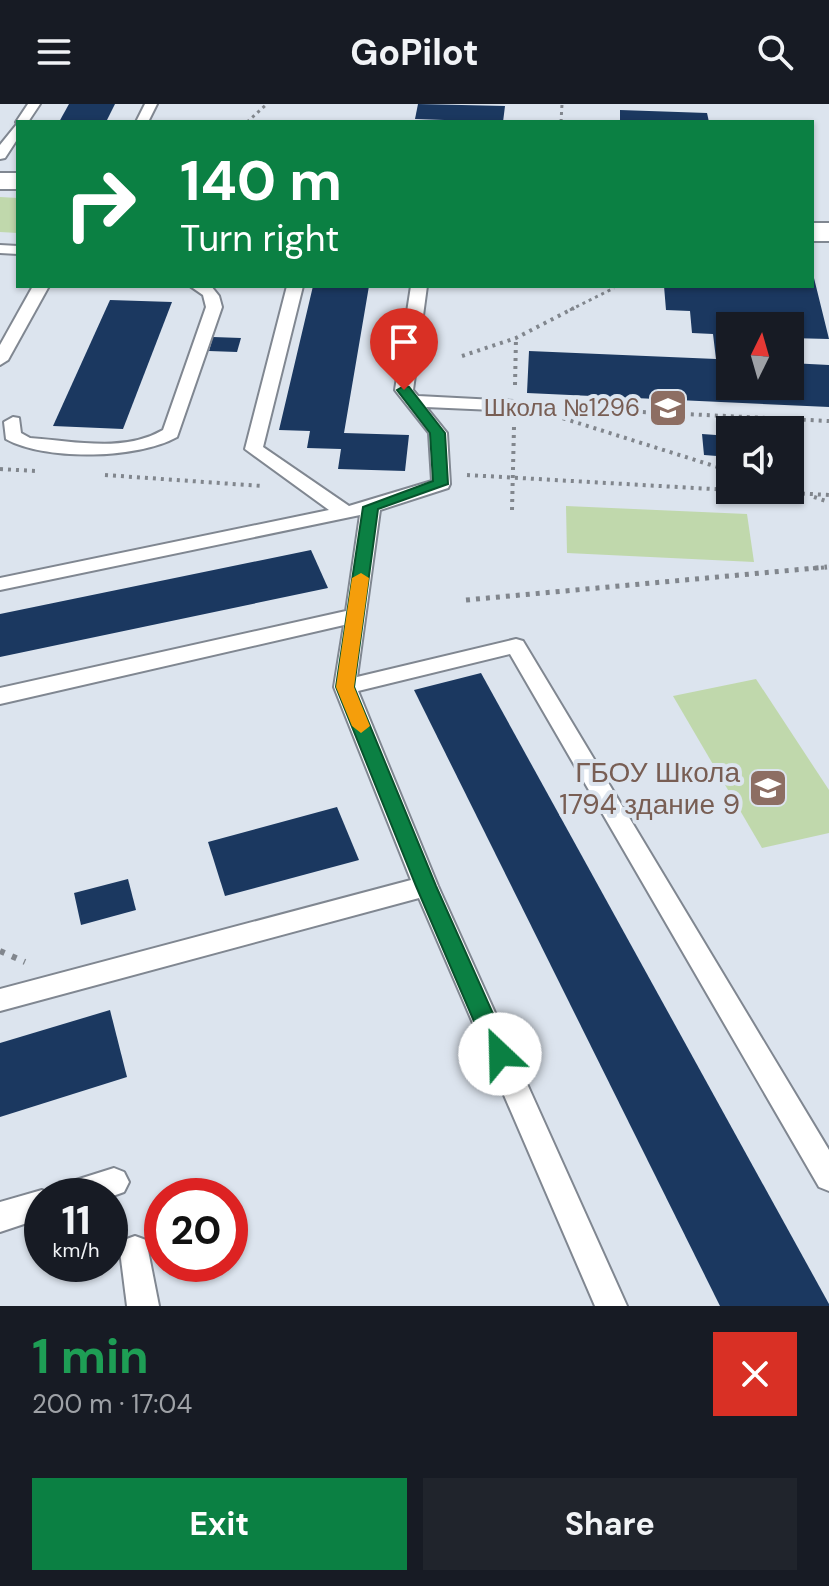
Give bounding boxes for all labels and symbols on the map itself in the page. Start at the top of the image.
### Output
pin [370,308,438,390]
north arrow [716,312,804,400]
school or university icon: Школа №1296 [647,387,689,429]
place label: Школа №1296 [484,392,640,423]
place label: ГБОУ Школа 1794 здание 9 [559,754,740,823]
school or university icon: ГБОУ Школа 1794 здание 9 [747,767,789,809]
position arrow [458,1012,542,1096]
speed limit sign: 20 [144,1178,248,1282]

